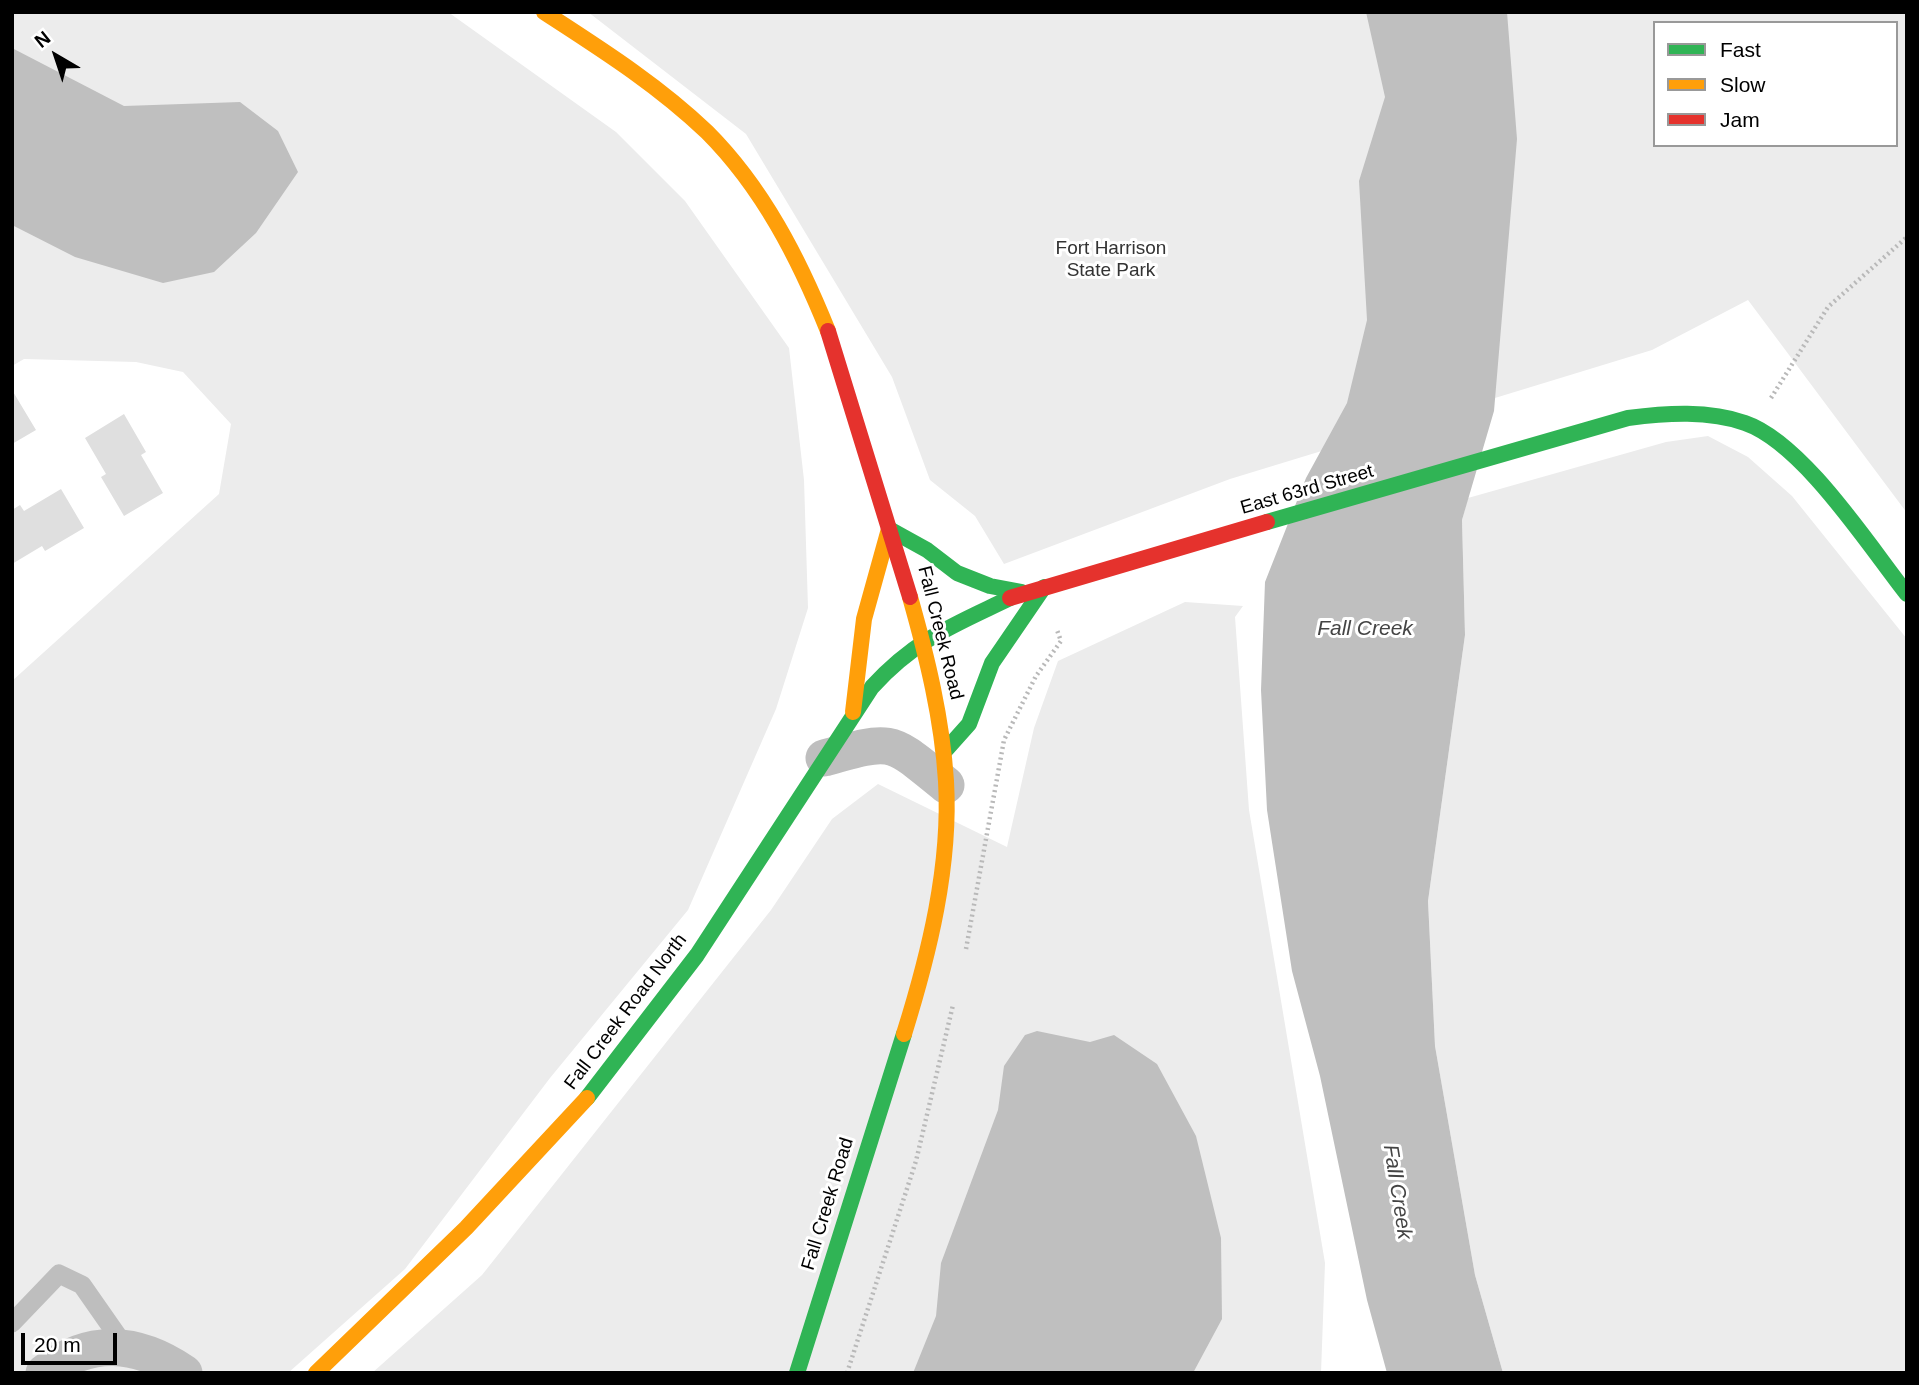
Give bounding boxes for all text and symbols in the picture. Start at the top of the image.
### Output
north arrow [21,21,91,91]
legend [1653,21,1898,147]
text: N [31,27,54,52]
text: Fast [1720,38,1761,61]
text: Slow [1720,73,1766,96]
text: Jam [1720,108,1760,131]
park label: Fort Harrison State Park [1056,238,1166,282]
street label: East 63rd Street [1238,460,1376,520]
street label: Fall Creek Road [912,564,968,702]
water label: Fall Creek [1317,616,1413,642]
street label: Fall Creek Road North [560,930,692,1094]
street label: Fall Creek Road [797,1135,859,1273]
water label: Fall Creek [1377,1143,1417,1241]
scale bar [24,1318,121,1362]
text: 20 m [34,1333,81,1356]

